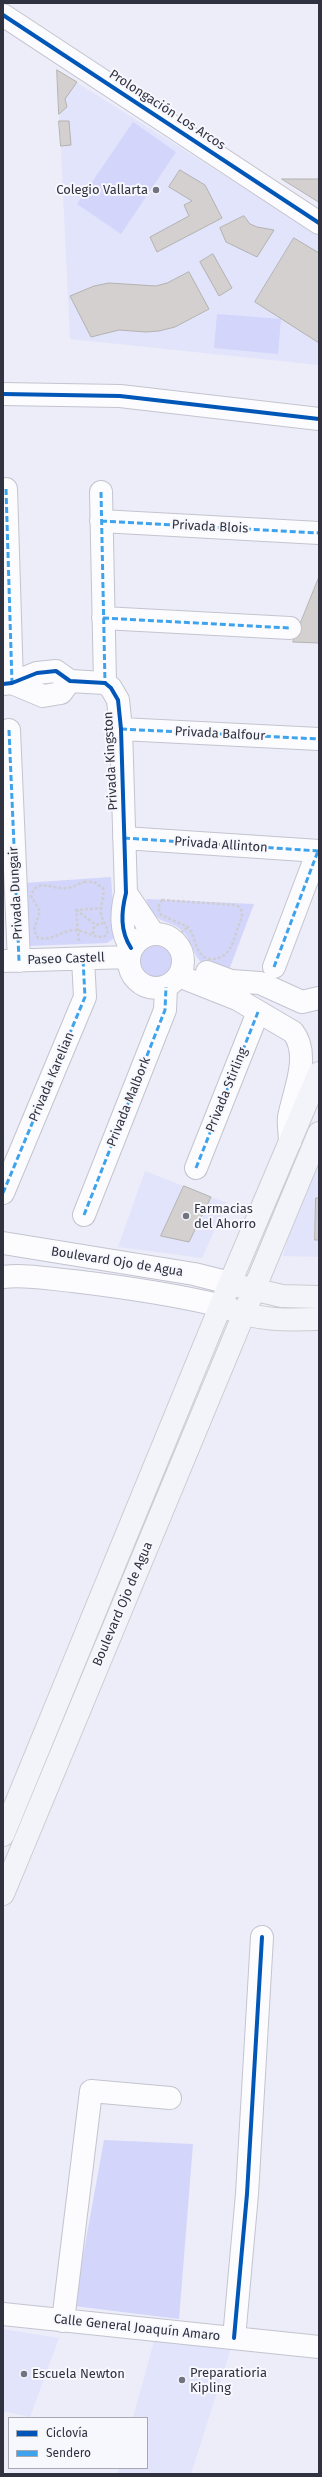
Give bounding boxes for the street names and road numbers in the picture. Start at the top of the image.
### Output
street label: Prolongación Los Arcos [106,67,228,153]
street label: Privada Blois [171,517,249,537]
street label: Privada Kingston [101,711,121,811]
street label: Privada Balfour [174,724,266,744]
street label: Privada Allinton [174,834,268,856]
street label: Privada Dungair [6,846,26,940]
street label: Paseo Castell [27,950,105,968]
street label: Privada Karelian [26,1030,78,1124]
street label: Privada Stirling [203,1045,251,1135]
street label: Privada Malbork [104,1055,154,1149]
street label: Boulevard Ojo de Agua [50,1244,184,1280]
street label: Boulevard Ojo de Agua [90,1539,156,1669]
street label: Calle General Joaquín Amaro [53,2311,221,2345]

